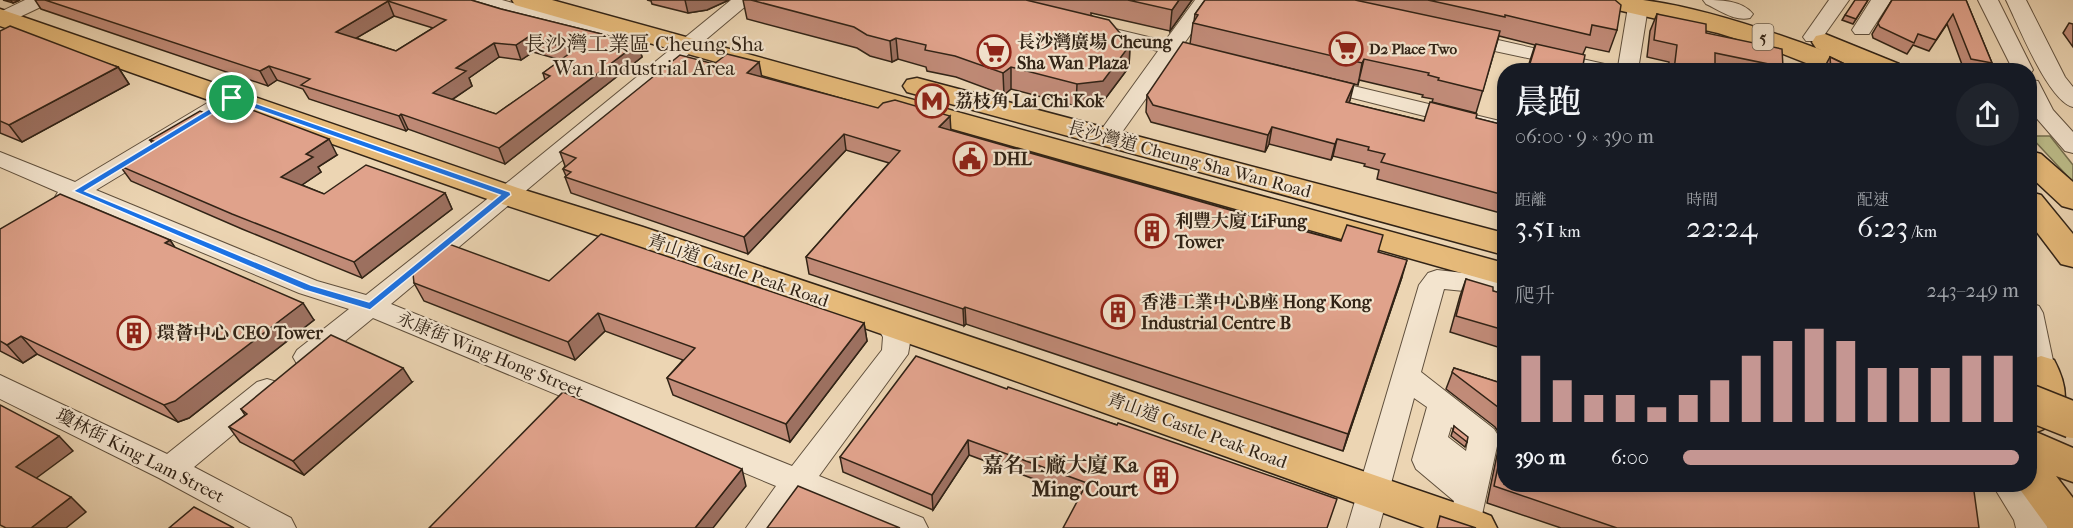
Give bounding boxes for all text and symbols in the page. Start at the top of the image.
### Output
road number: 5 [1752,24,1774,50]
supermarket icon: D2 Place Two [1328,31,1364,67]
district label: 長沙灣工業區 Cheung Sha Wan Industrial Area [525,32,764,80]
place label: 長沙灣廣場 Cheung Sha Wan Plaza [1017,32,1173,74]
supermarket icon: 長沙灣廣場 Cheung Sha Wan Plaza [976,34,1012,70]
place label: D2 Place Two [1369,40,1457,58]
pin [206,72,257,123]
icon: arrive [215,81,248,114]
metro station icon: 荔枝角 Lai Chi Kok [914,83,950,119]
text: 晨跑 [1515,83,1581,122]
button: share [1956,83,2019,146]
place label: 荔枝角 Lai Chi Kok [955,91,1104,112]
street label: 長沙灣道 Cheung Sha Wan Road [1065,117,1313,203]
text: 06:00 · 9 × 390 m [1515,125,1654,148]
public building icon: DHL [952,141,988,177]
place label: DHL [993,149,1033,170]
text: 距離 [1515,190,1547,209]
text: 時間 [1686,190,1718,209]
text: 配速 [1857,190,1889,209]
text: 3.51 [1515,210,1556,245]
text: 22:24 [1686,210,1757,245]
text: 6:23 [1857,210,1908,245]
place label: 利豐大廈 LiFung Tower [1174,211,1308,253]
building icon: 利豐大廈 LiFung Tower [1134,213,1170,249]
text: km [1556,222,1581,241]
text: /km [1908,222,1937,241]
street label: 青山道 Castle Peak Road [645,230,831,312]
text: 243–249 m [1926,279,2019,302]
text: 爬升 [1515,284,1555,307]
place label: 香港工業中心B座 Hong Kong Industrial Centre B [1141,292,1373,334]
building icon: 香港工業中心B座 Hong Kong Industrial Centre B [1100,294,1136,330]
street label: 永康街 Wing Hong Street [394,308,587,402]
building icon: 環薈中心 CEO Tower [116,315,152,351]
place label: 環薈中心 CEO Tower [157,323,323,344]
street label: 青山道 Castle Peak Road [1104,389,1290,473]
street label: 瓊林街 King Lam Street [52,404,228,508]
text: 390 m [1515,446,1566,469]
text: 6:00 [1611,446,1649,469]
place label: 嘉名工廠大廈 Ka Ming Court [982,453,1139,501]
building icon: 嘉名工廠大廈 Ka Ming Court [1143,459,1179,495]

